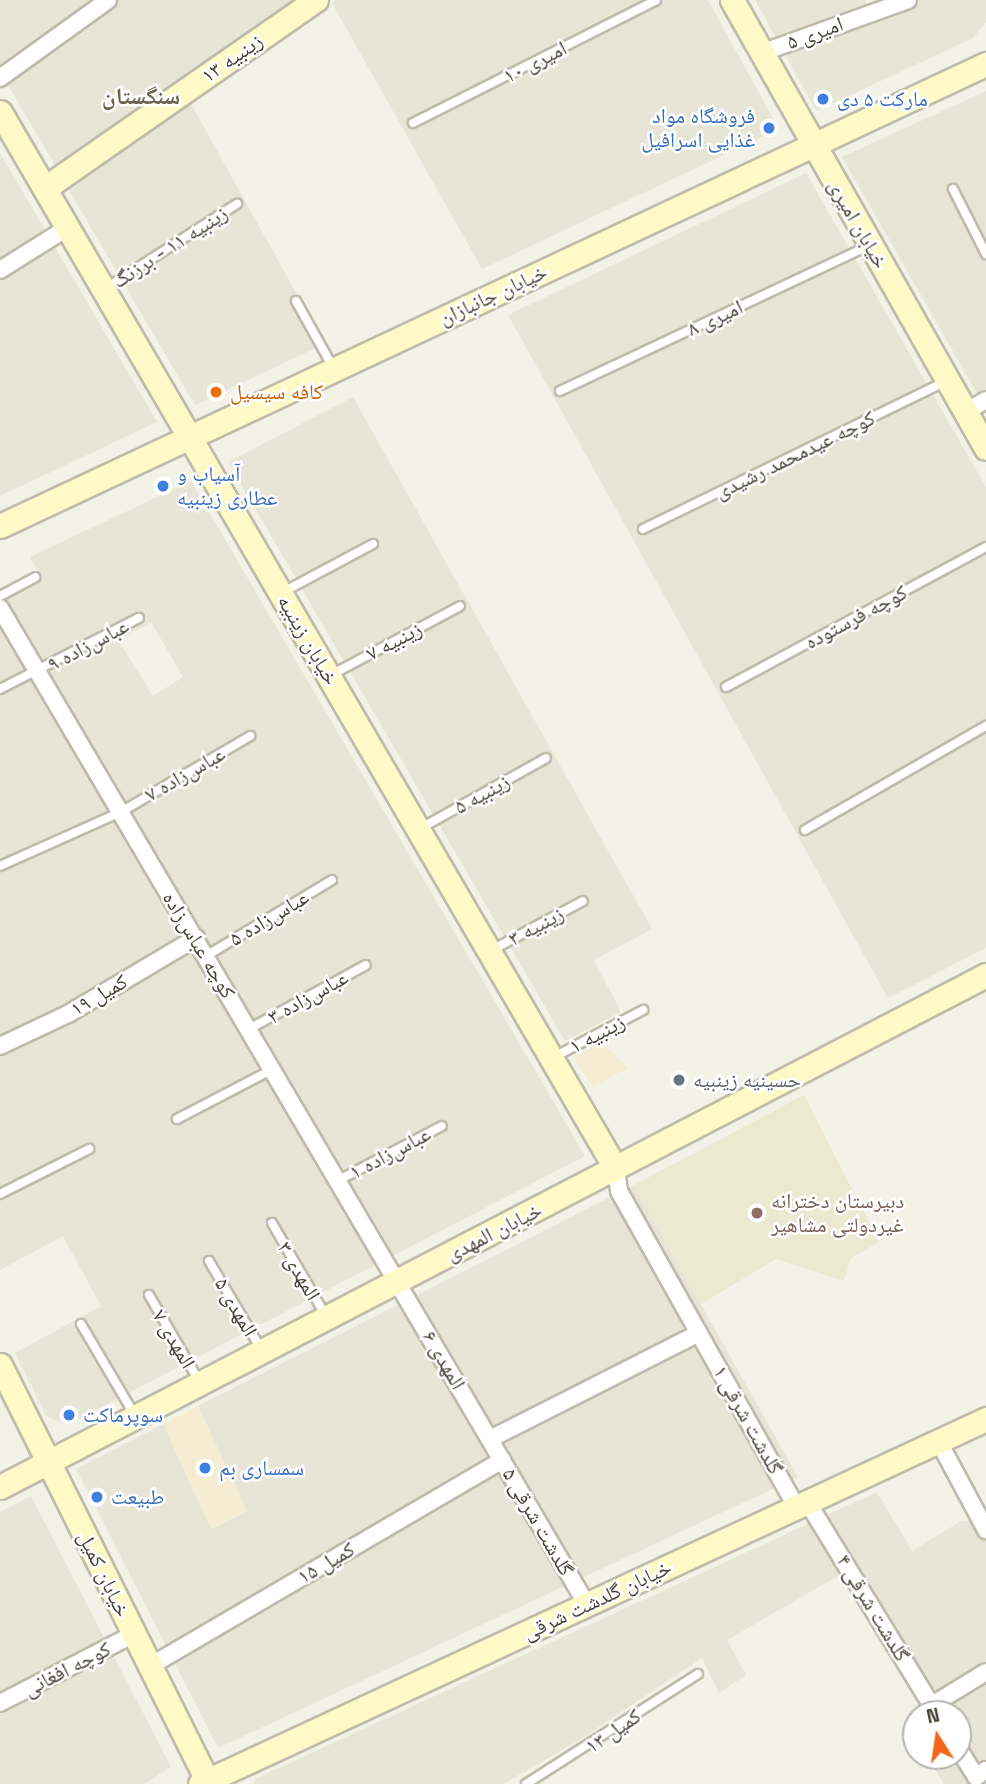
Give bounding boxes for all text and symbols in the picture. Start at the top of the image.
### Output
street label: امیری ۵ [783,11,847,55]
street label: زینبیه ۱۳ [197,28,267,88]
street label: امیری ۱۰ [499,35,571,89]
district label: سنگستان [102,82,180,110]
place label: مارکت ۵ دی [837,86,928,112]
marker: مارکت ۵ دی [815,91,831,107]
place label: فروشگاه مواد غذایی اسرافیل [641,103,755,153]
marker: فروشگاه مواد غذایی اسرافیل [761,120,777,136]
street label: خیابان امیری [822,175,894,273]
street label: زینبیه ۱۱ - برزنگ [107,200,233,294]
street label: خیابان جانبازان [435,259,551,331]
street label: امیری ۸ [683,294,747,342]
place label: کافه سیسیل [230,379,323,405]
marker: کافه سیسیل [208,384,224,400]
street label: کوچه عیدمحمد رشیدی [711,405,879,505]
place label: آسیاب و عطاری زینبیه [177,461,277,511]
marker: آسیاب و عطاری زینبیه [155,478,171,494]
street label: کوچه فرستوده [800,579,912,655]
street label: خیابان زینبیه [272,591,344,689]
street label: عباس‌زاده ۹ [43,613,133,677]
street label: زینبیه ۷ [362,616,426,666]
street label: عباس‌زاده ۷ [140,741,230,807]
street label: زینبیه ۵ [450,769,514,819]
street label: عباس‌زاده ۵ [225,884,313,952]
street label: کوچه عباس‌زاده [157,887,241,1003]
street label: زینبیه ۳ [504,901,568,951]
street label: عباس‌زاده ۳ [263,965,353,1029]
street label: کمیل ۱۹ [66,969,132,1021]
street label: زینبیه ۱ [565,1009,629,1059]
place label: حسینیه زینبیه [693,1067,801,1093]
marker: حسینیه زینبیه [671,1072,687,1088]
street label: عباس‌زاده ۱ [345,1121,435,1185]
place label: دبیرستان دخترانه غیردولتی مشاهیر [771,1188,904,1238]
street label: خیابان المهدی [442,1197,546,1267]
marker: دبیرستان دخترانه غیردولتی مشاهیر [749,1205,765,1221]
street label: المهدی ۳ [272,1237,326,1305]
street label: المهدی ۵ [209,1273,263,1341]
street label: المهدی ۷ [147,1305,201,1373]
street label: المهدی ۶ [417,1326,471,1394]
street label: گلدشت شرقی ۱ [708,1361,788,1479]
place label: سوپرماکت [83,1402,163,1428]
marker: سوپرماکت [61,1407,77,1423]
place label: سمساری بم [219,1455,304,1481]
marker: سمساری بم [197,1460,213,1476]
street label: گلدشت شرقی ۵ [497,1463,579,1581]
place label: طبیعت [111,1484,164,1510]
marker: طبیعت [89,1489,105,1505]
street label: خیابان کمیل [72,1527,136,1621]
street label: کمیل ۱۵ [293,1537,359,1589]
street label: گلدشت شرقی ۴ [831,1550,915,1666]
street label: خیابان گلدشت شرقی [519,1555,675,1645]
street label: کوچه افغانی [19,1636,115,1702]
north arrow [902,1700,972,1770]
text: N [924,1702,942,1729]
street label: کمیل ۱۳ [580,1703,646,1759]

